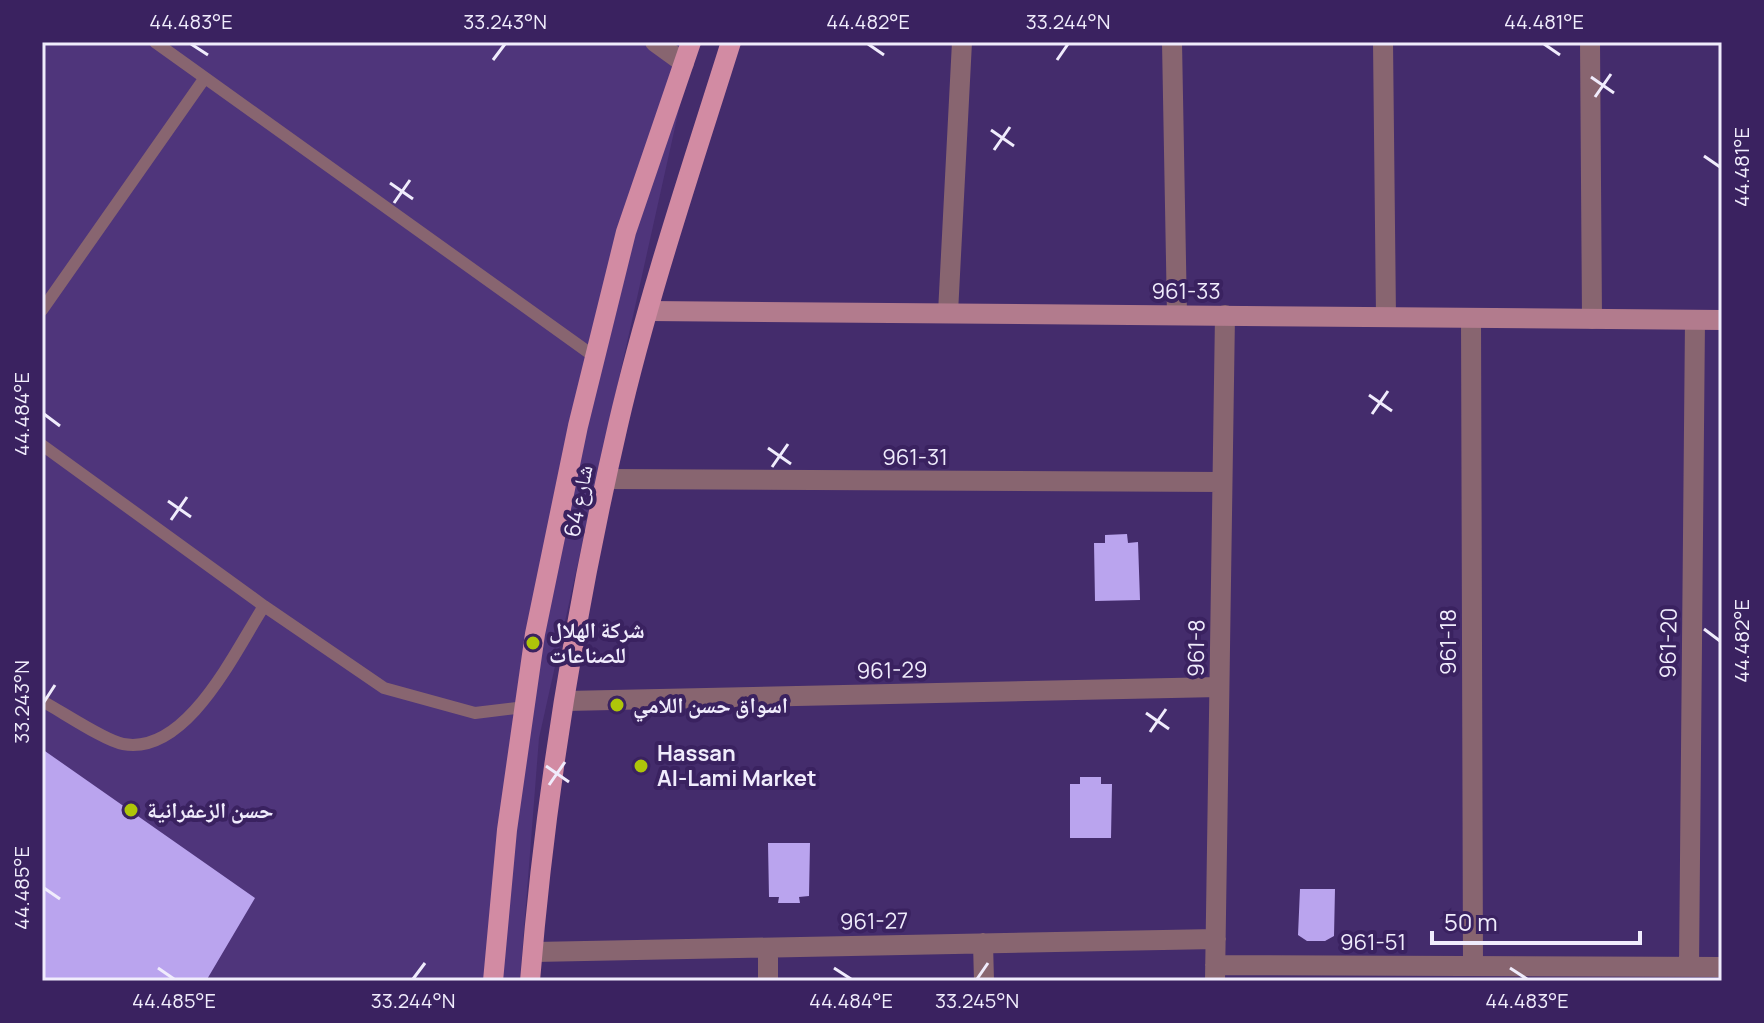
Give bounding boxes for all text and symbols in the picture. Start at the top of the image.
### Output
text: 44.483°E [149,8,233,35]
text: 33.243°N [463,8,547,35]
text: 44.482°E [826,8,910,35]
text: 33.244°N [1026,8,1110,35]
text: 44.481°E [1504,8,1584,35]
text: 44.481°E [1728,127,1755,207]
street label: 961-33 [1151,276,1221,306]
text: 44.484°E [8,372,35,456]
street label: 961-31 [882,442,948,472]
street label: شارع 64 [556,462,600,540]
text: 44.482°E [1728,599,1755,683]
street label: 961-20 [1652,607,1684,679]
street label: 961-18 [1433,609,1463,675]
place label: شركة الهلال للصناعات [549,615,645,670]
street label: 961-8 [1180,619,1212,677]
marker: شركة الهلال للصناعات [524,634,542,652]
street label: 961-29 [856,654,928,686]
text: 33.243°N [8,660,35,744]
place label: اسواق حسن اللامي [633,690,788,722]
marker: اسواق حسن اللامي [608,696,626,714]
place label: Hassan Al-Lami Market [657,738,817,793]
marker: Hassan Al-Lami Market [632,757,650,775]
place label: حسن الزعفرانية [147,795,274,825]
marker: حسن الزعفرانية [122,801,140,819]
text: 44.485°E [8,846,35,930]
scale bar [1432,895,1640,945]
street label: 961-27 [840,905,908,937]
text: 50 m [1444,905,1498,938]
street label: 961-51 [1340,927,1406,957]
text: 44.485°E [132,987,216,1014]
text: 33.244°N [371,987,455,1014]
text: 44.484°E [809,987,893,1014]
text: 33.245°N [935,987,1019,1014]
text: 44.483°E [1485,987,1569,1014]

